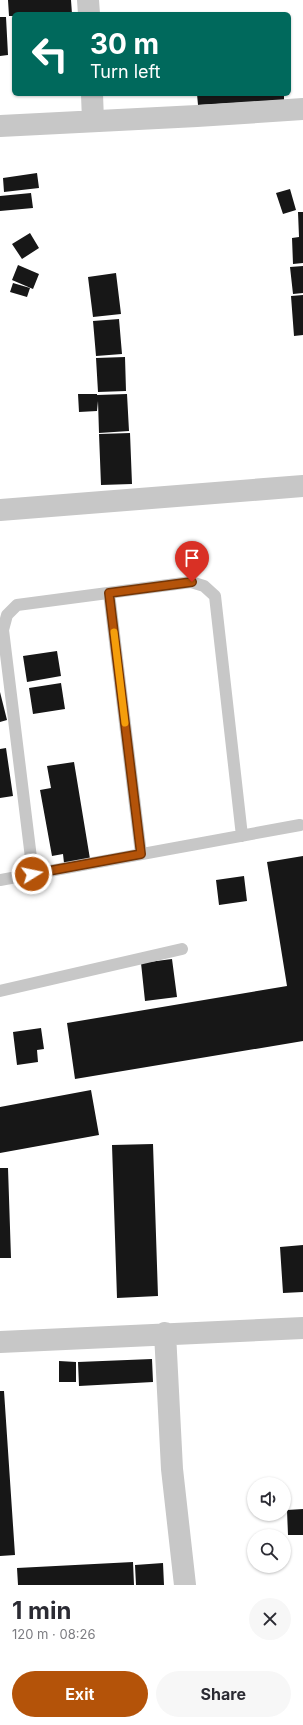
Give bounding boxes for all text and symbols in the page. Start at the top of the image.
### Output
text: 30 m [90,27,159,61]
icon: left [24,28,76,80]
text: Turn left [90,61,160,82]
pin [175,541,209,582]
icon: arrive [181,547,203,569]
position arrow [11,853,53,895]
map controls [247,1477,291,1573]
button: sound [247,1477,291,1521]
button: search [247,1529,291,1573]
text: 1 min [12,1596,71,1625]
button: close [249,1598,291,1640]
text: 120 m · 08:26 [12,1626,96,1642]
button: Exit [12,1671,148,1717]
button: Share [156,1671,291,1717]

